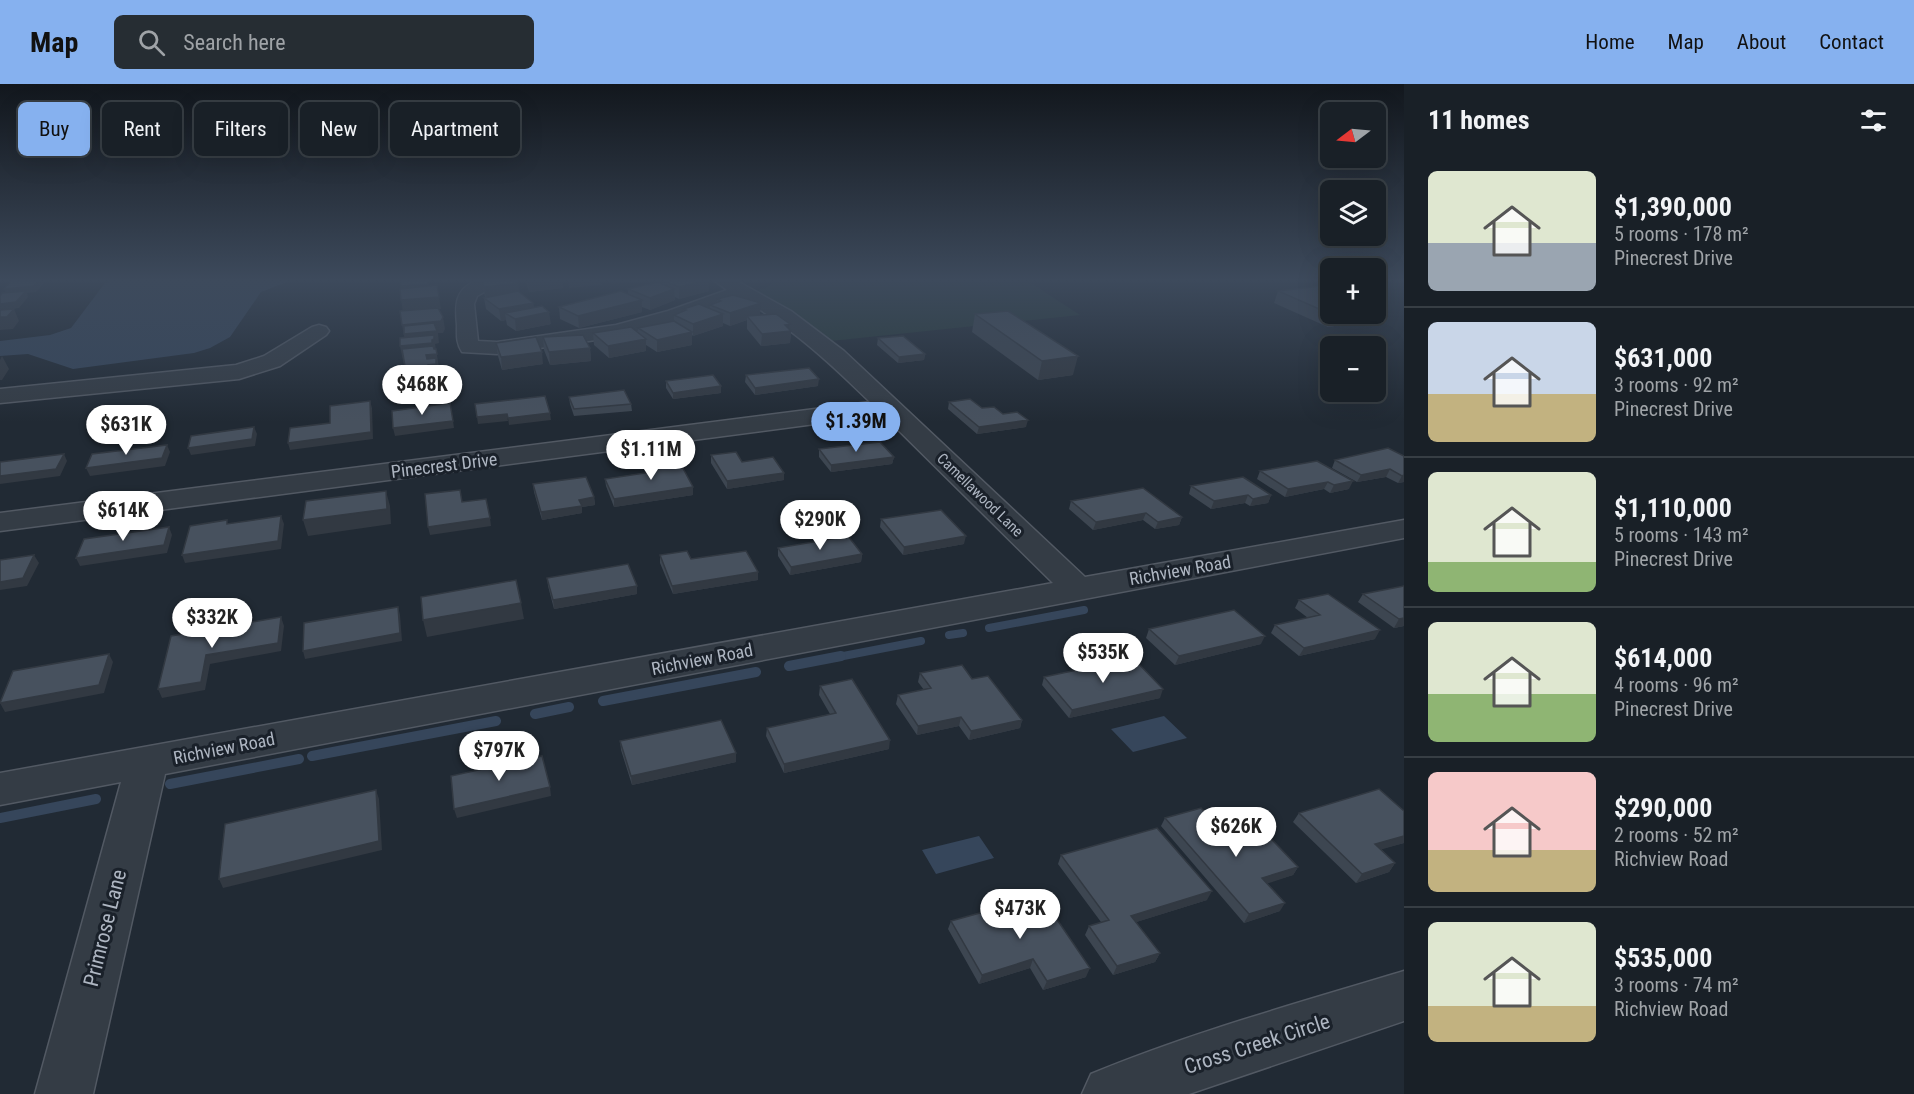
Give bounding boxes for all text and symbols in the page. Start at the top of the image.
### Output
search box [114,15,534,69]
text: Map [30,26,78,59]
icon: search [135,26,168,59]
text: Search here [183,30,286,55]
text: Home [1585,30,1635,54]
text: Map [1668,30,1704,54]
text: About [1737,30,1786,54]
text: Contact [1819,30,1884,54]
chip: Buy [18,102,90,156]
chip: Rent [102,102,182,156]
chip: Filters [194,102,288,156]
chip: New [300,102,378,156]
chip: Apartment [390,102,520,156]
north arrow [1320,102,1386,168]
map controls [1320,102,1386,402]
icon: filters [1857,104,1890,137]
text: 11 homes [1428,105,1530,135]
button: layers [1320,180,1386,246]
text: $1,390,000 [1614,192,1732,222]
icon: home [1476,195,1548,267]
text: 5 rooms · 178 m² [1614,222,1749,246]
text: Pinecrest Drive [1614,246,1733,270]
button: + [1320,258,1386,324]
button: − [1320,336,1386,402]
text: $631,000 [1614,343,1712,373]
icon: home [1476,346,1548,418]
pin: $468K [380,365,464,416]
text: $468K [396,372,448,396]
text: 3 rooms · 92 m² [1614,373,1739,397]
text: Pinecrest Drive [1614,397,1733,421]
pin: $1.39M [807,402,905,453]
pin: $631K [84,405,168,456]
text: $1.39M [825,409,887,433]
text: $631K [100,412,152,436]
pin: $1.11M [602,430,700,481]
text: $1.11M [620,437,682,461]
street label: Pinecrest Drive [390,448,498,482]
street label: Camellawood Lane [933,449,1027,541]
pin: $614K [81,491,165,542]
text: $1,110,000 [1614,493,1732,523]
icon: home [1476,496,1548,568]
text: $614K [97,498,149,522]
pin: $290K [778,500,862,551]
text: $290K [794,507,846,531]
text: 5 rooms · 143 m² [1614,523,1749,547]
text: Pinecrest Drive [1614,547,1733,571]
street label: Richview Road [1127,551,1233,589]
pin: $332K [170,598,254,649]
text: $332K [186,605,238,629]
pin: $535K [1061,633,1145,684]
street label: Richview Road [649,639,755,679]
text: $535K [1077,640,1129,664]
text: $614,000 [1614,643,1712,673]
icon: home [1476,646,1548,718]
text: 4 rooms · 96 m² [1614,673,1739,697]
text: Pinecrest Drive [1614,697,1733,721]
street label: Richview Road [171,728,277,768]
pin: $797K [457,731,541,782]
text: $797K [473,738,525,762]
text: $290,000 [1614,793,1712,823]
icon: home [1476,796,1548,868]
pin: $626K [1194,807,1278,858]
text: $626K [1210,814,1262,838]
text: 2 rooms · 52 m² [1614,823,1739,847]
text: Richview Road [1614,847,1728,871]
street label: Primrose Lane [79,867,131,989]
pin: $473K [978,889,1062,940]
text: $473K [994,896,1046,920]
text: $535,000 [1614,943,1712,973]
icon: home [1476,946,1548,1018]
text: 3 rooms · 74 m² [1614,973,1739,997]
text: Richview Road [1614,997,1728,1021]
street label: Cross Creek Circle [1181,1009,1333,1079]

